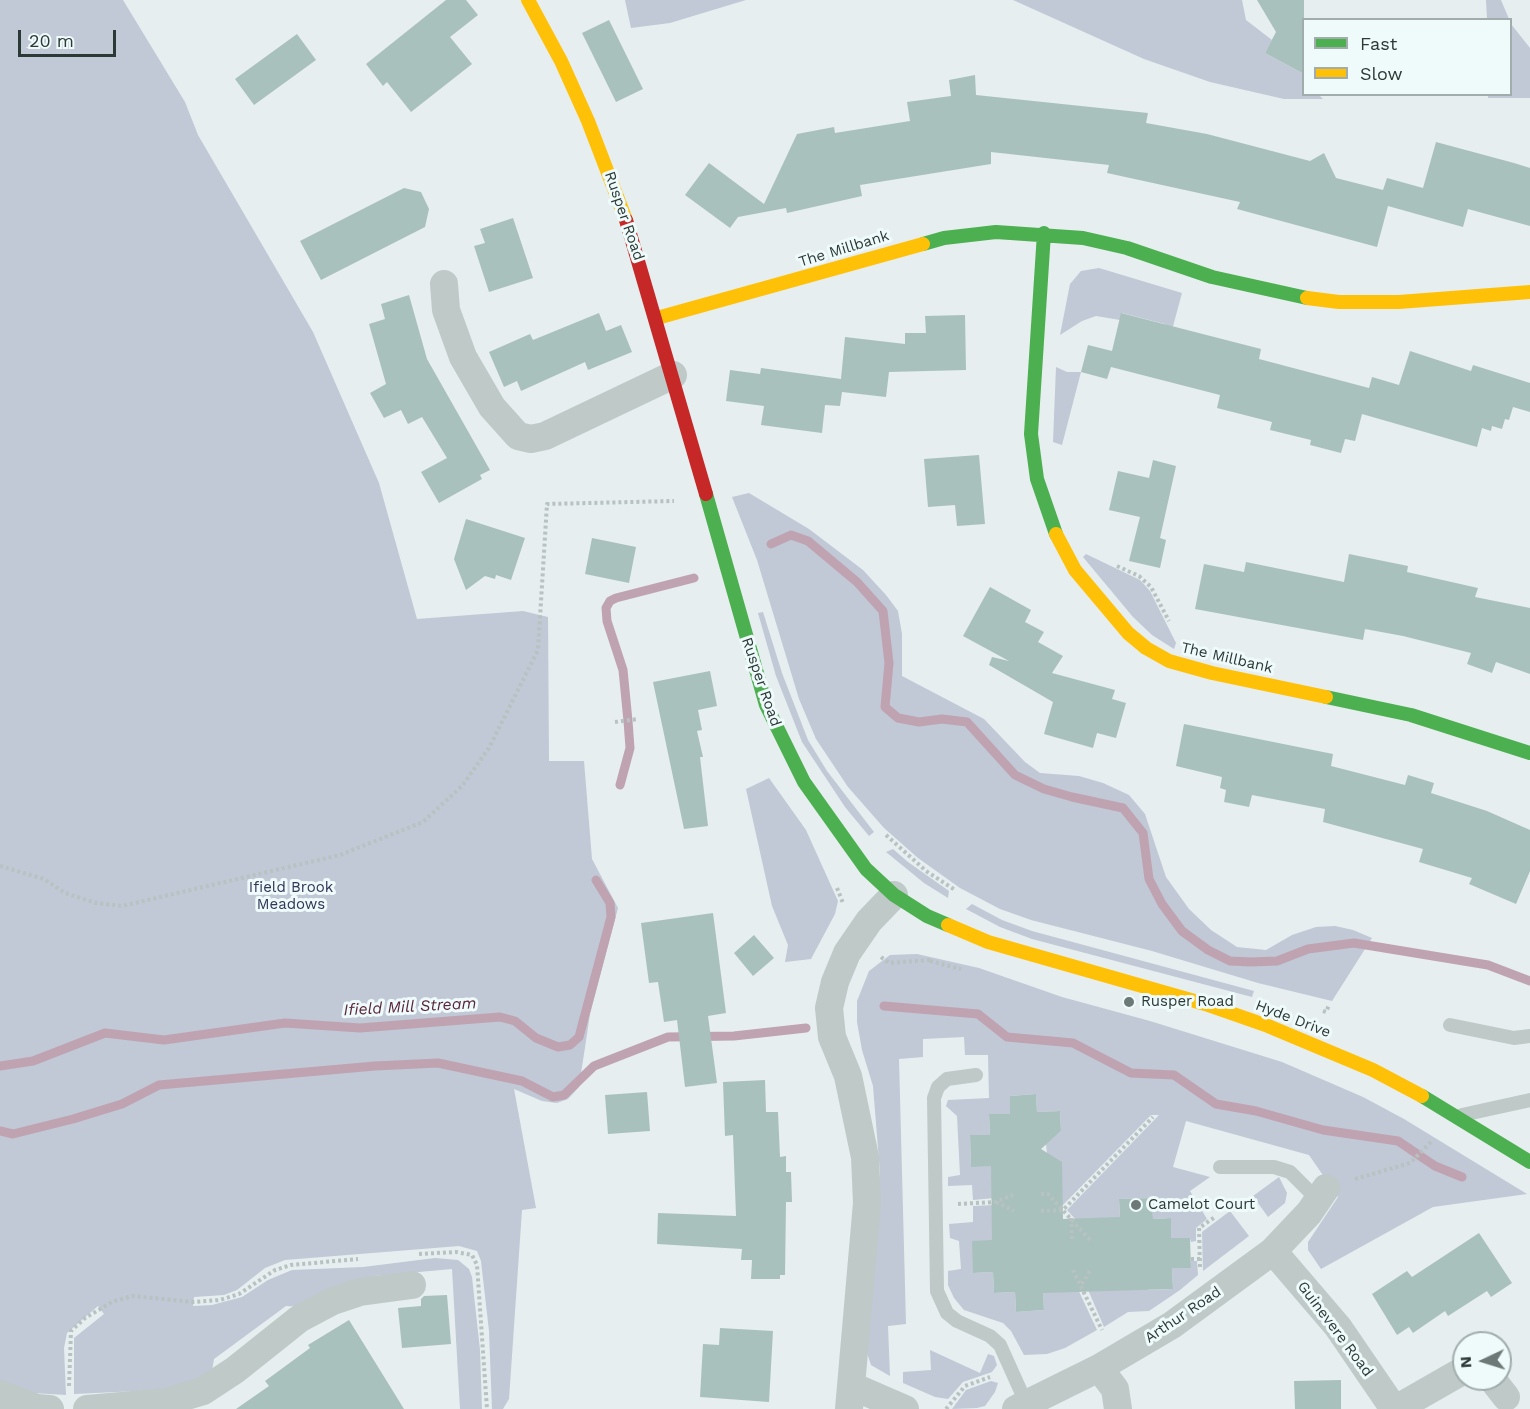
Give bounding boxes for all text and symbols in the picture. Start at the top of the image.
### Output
scale bar [21,18,118,56]
legend [1302,18,1512,96]
text: 20 m [29,30,74,51]
text: Fast [1360,33,1397,54]
text: Slow [1360,63,1403,84]
street label: Rusper Road [600,169,648,263]
street label: The Millbank [797,227,891,271]
street label: Rusper Road [737,635,785,729]
street label: The Millbank [1179,639,1275,677]
park label: Ifield Brook Meadows [249,879,333,914]
place label: Rusper Road [1141,993,1234,1011]
water label: Ifield Mill Stream [343,994,477,1020]
marker: Rusper Road [1122,995,1136,1009]
street label: Hyde Drive [1253,996,1333,1042]
place label: Camelot Court [1148,1196,1255,1214]
marker: Camelot Court [1129,1198,1143,1212]
street label: Guinevere Road [1293,1278,1377,1380]
street label: Arthur Road [1141,1283,1225,1347]
north arrow [1452,1331,1512,1391]
text: N [1456,1356,1475,1369]

